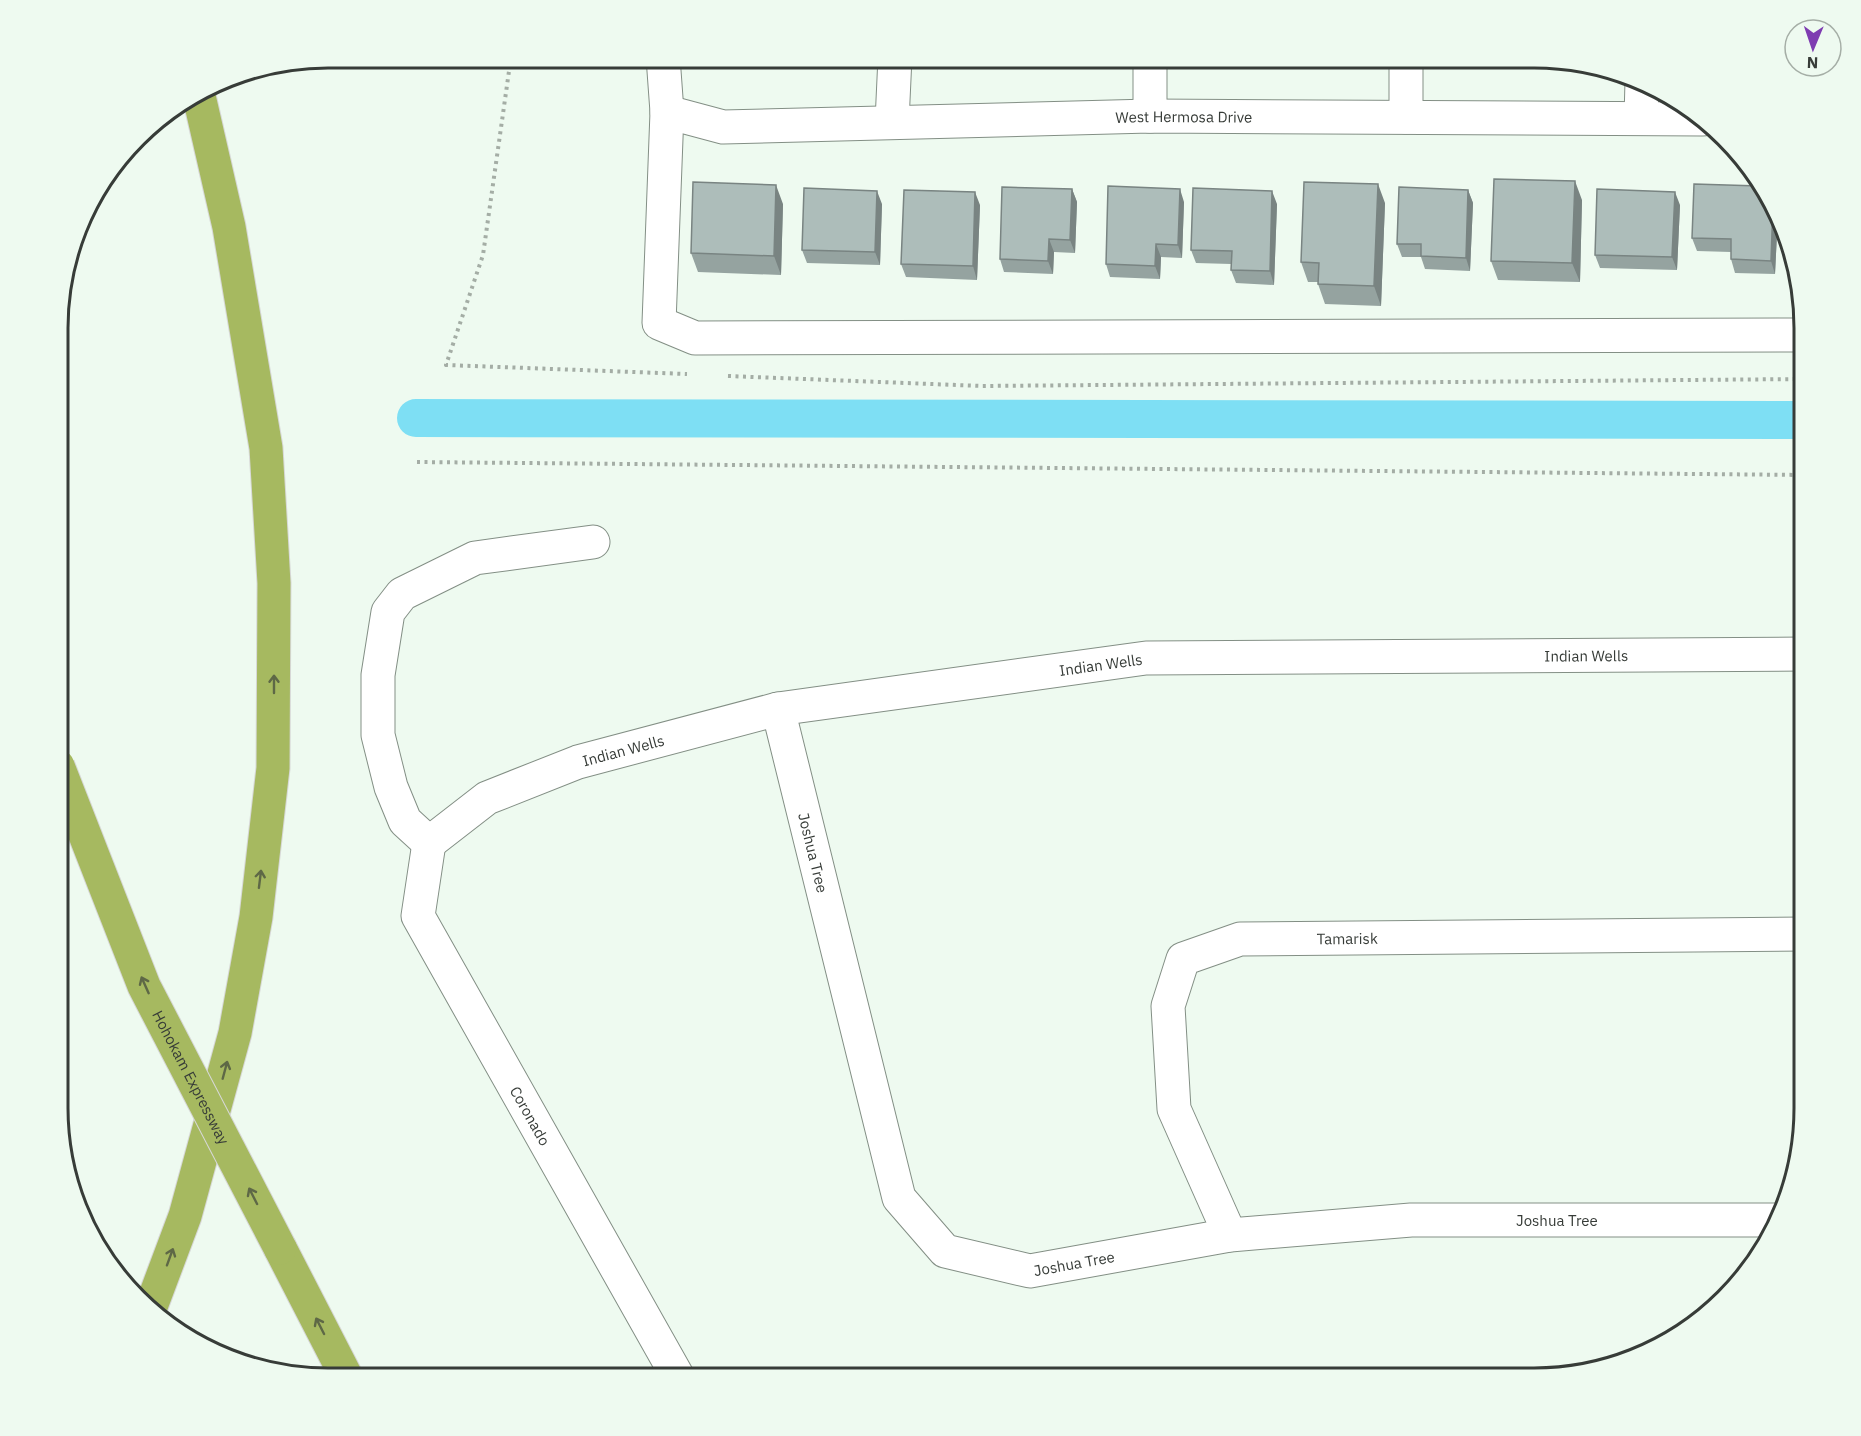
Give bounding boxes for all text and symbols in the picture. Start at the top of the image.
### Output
north arrow [1783,18,1843,78]
text: N [1806,53,1819,73]
street label: West Hermosa Drive [1115,106,1252,126]
street label: Indian Wells [1544,646,1628,665]
street label: Indian Wells [1058,649,1144,679]
one-way arrow [268,675,280,695]
street label: Indian Wells [580,730,666,770]
street label: Joshua Tree [794,811,833,895]
one-way arrow [255,869,266,889]
street label: Tamarisk [1317,928,1378,948]
one-way arrow [139,977,150,995]
street label: Hohokam Expressway [149,1007,234,1148]
one-way arrow [220,1061,231,1080]
street label: Coronado [506,1083,555,1149]
one-way arrow [247,1188,259,1205]
street label: Joshua Tree [1516,1211,1598,1230]
street label: Joshua Tree [1032,1246,1116,1280]
one-way arrow [165,1248,176,1267]
one-way arrow [314,1318,325,1336]

